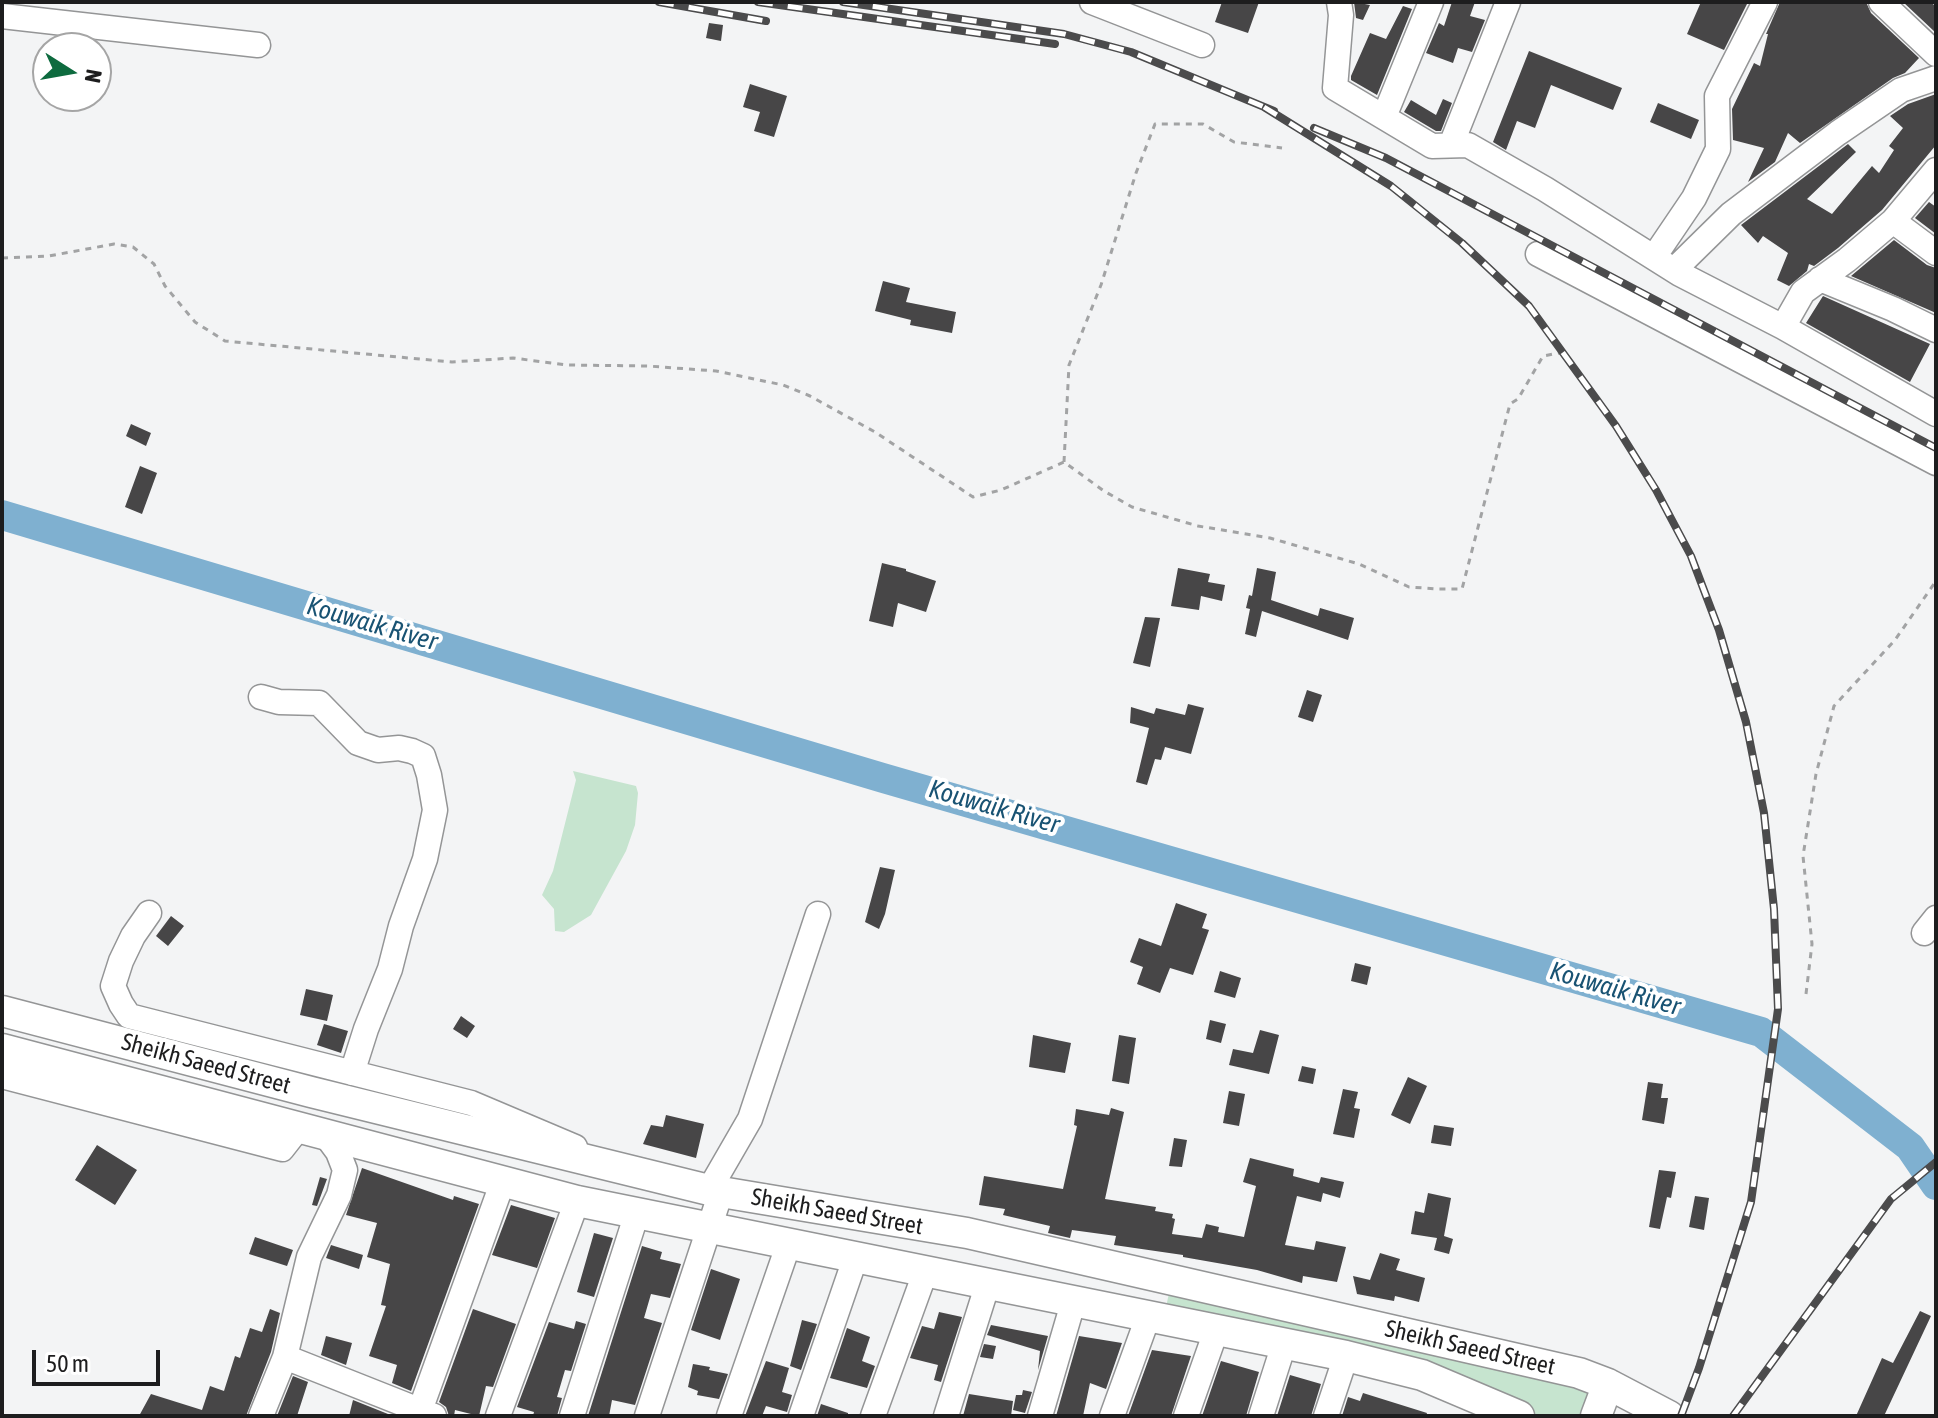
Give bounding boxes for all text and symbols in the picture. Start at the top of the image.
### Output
north arrow [32,32,112,112]
text: N [80,67,108,85]
water label: Kouwaik River [303,591,441,657]
water label: Kouwaik River [925,774,1063,840]
water label: Kouwaik River [1546,956,1684,1022]
street label: Sheikh Saeed Street [118,1028,294,1100]
street label: Sheikh Saeed Street [749,1183,925,1241]
street label: Sheikh Saeed Street [1382,1314,1558,1382]
scale bar [36,1334,164,1384]
text: 50 m [46,1350,89,1377]

